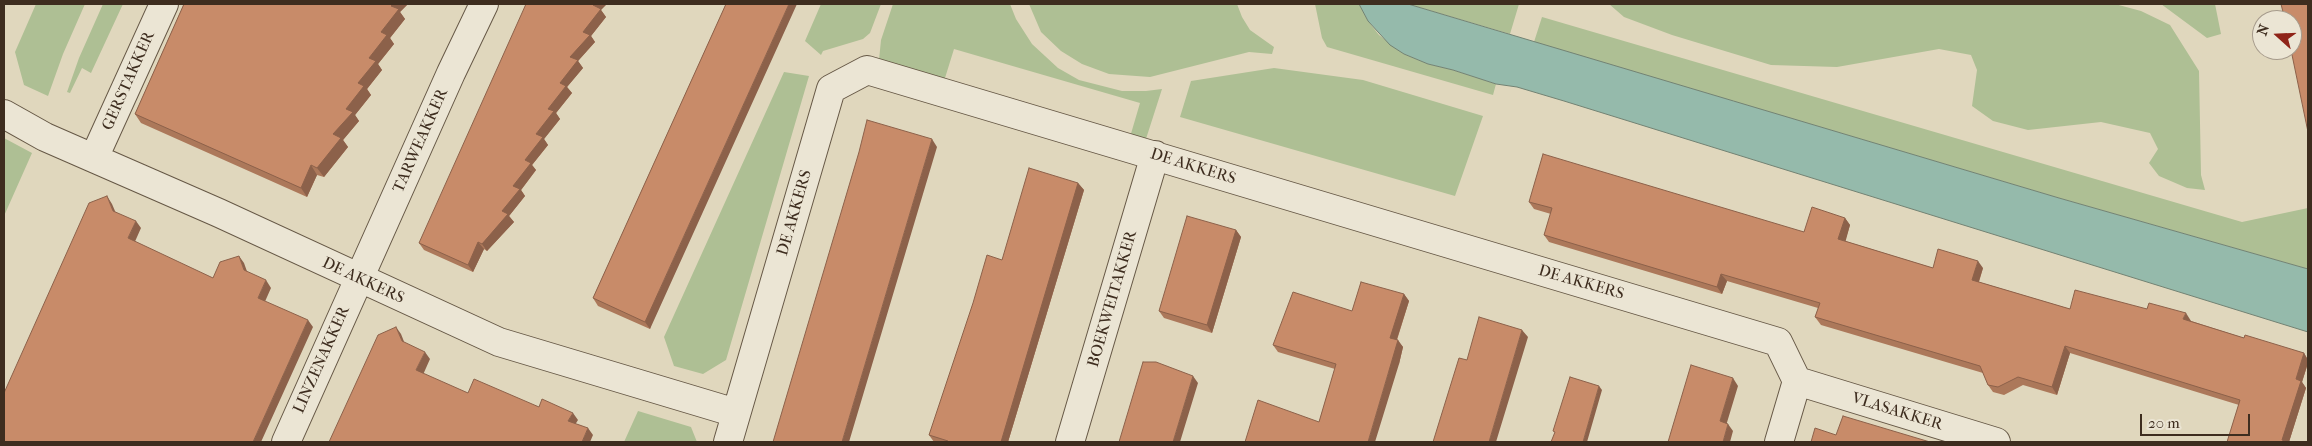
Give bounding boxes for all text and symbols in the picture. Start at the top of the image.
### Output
north arrow [2252,10,2302,60]
text: N [2254,22,2273,38]
street label: GERSTAKKER [99,29,159,133]
street label: TARWEAKKER [389,86,453,196]
street label: DE AKKERS [1148,145,1238,189]
street label: DE AKKERS [774,168,816,258]
street label: BOEKWEITAKKER [1084,229,1142,369]
street label: DE AKKERS [319,254,407,308]
street label: DE AKKERS [1536,262,1626,304]
street label: LINZENAKKER [290,303,354,417]
street label: VLASAKKER [1849,389,1945,435]
scale bar [2142,404,2252,436]
text: 20 m [2148,414,2180,432]

